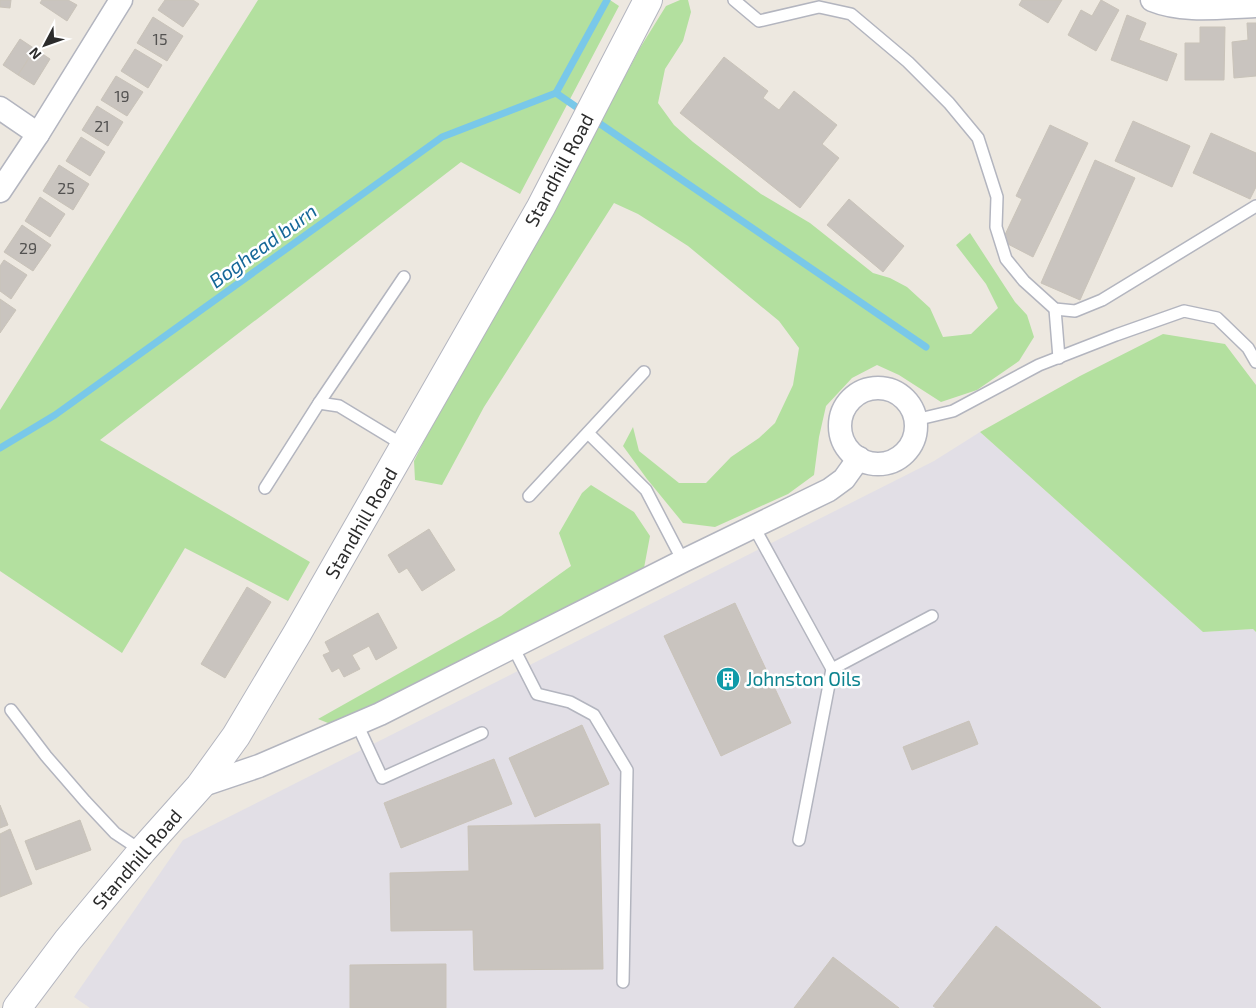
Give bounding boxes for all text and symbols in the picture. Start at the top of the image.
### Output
north arrow [20,20,70,70]
house number: 15 [153,29,167,48]
text: N [25,44,45,63]
house number: 19 [114,86,130,105]
street label: Standhill Road [519,109,598,230]
house number: 21 [94,116,110,135]
house number: 25 [57,178,75,197]
water label: Boghead burn [204,198,321,292]
house number: 29 [19,238,37,257]
street label: Standhill Road [319,463,402,582]
building icon: Johnston Oils [715,666,741,692]
place label: Johnston Oils [746,667,861,690]
street label: Standhill Road [87,804,186,913]

